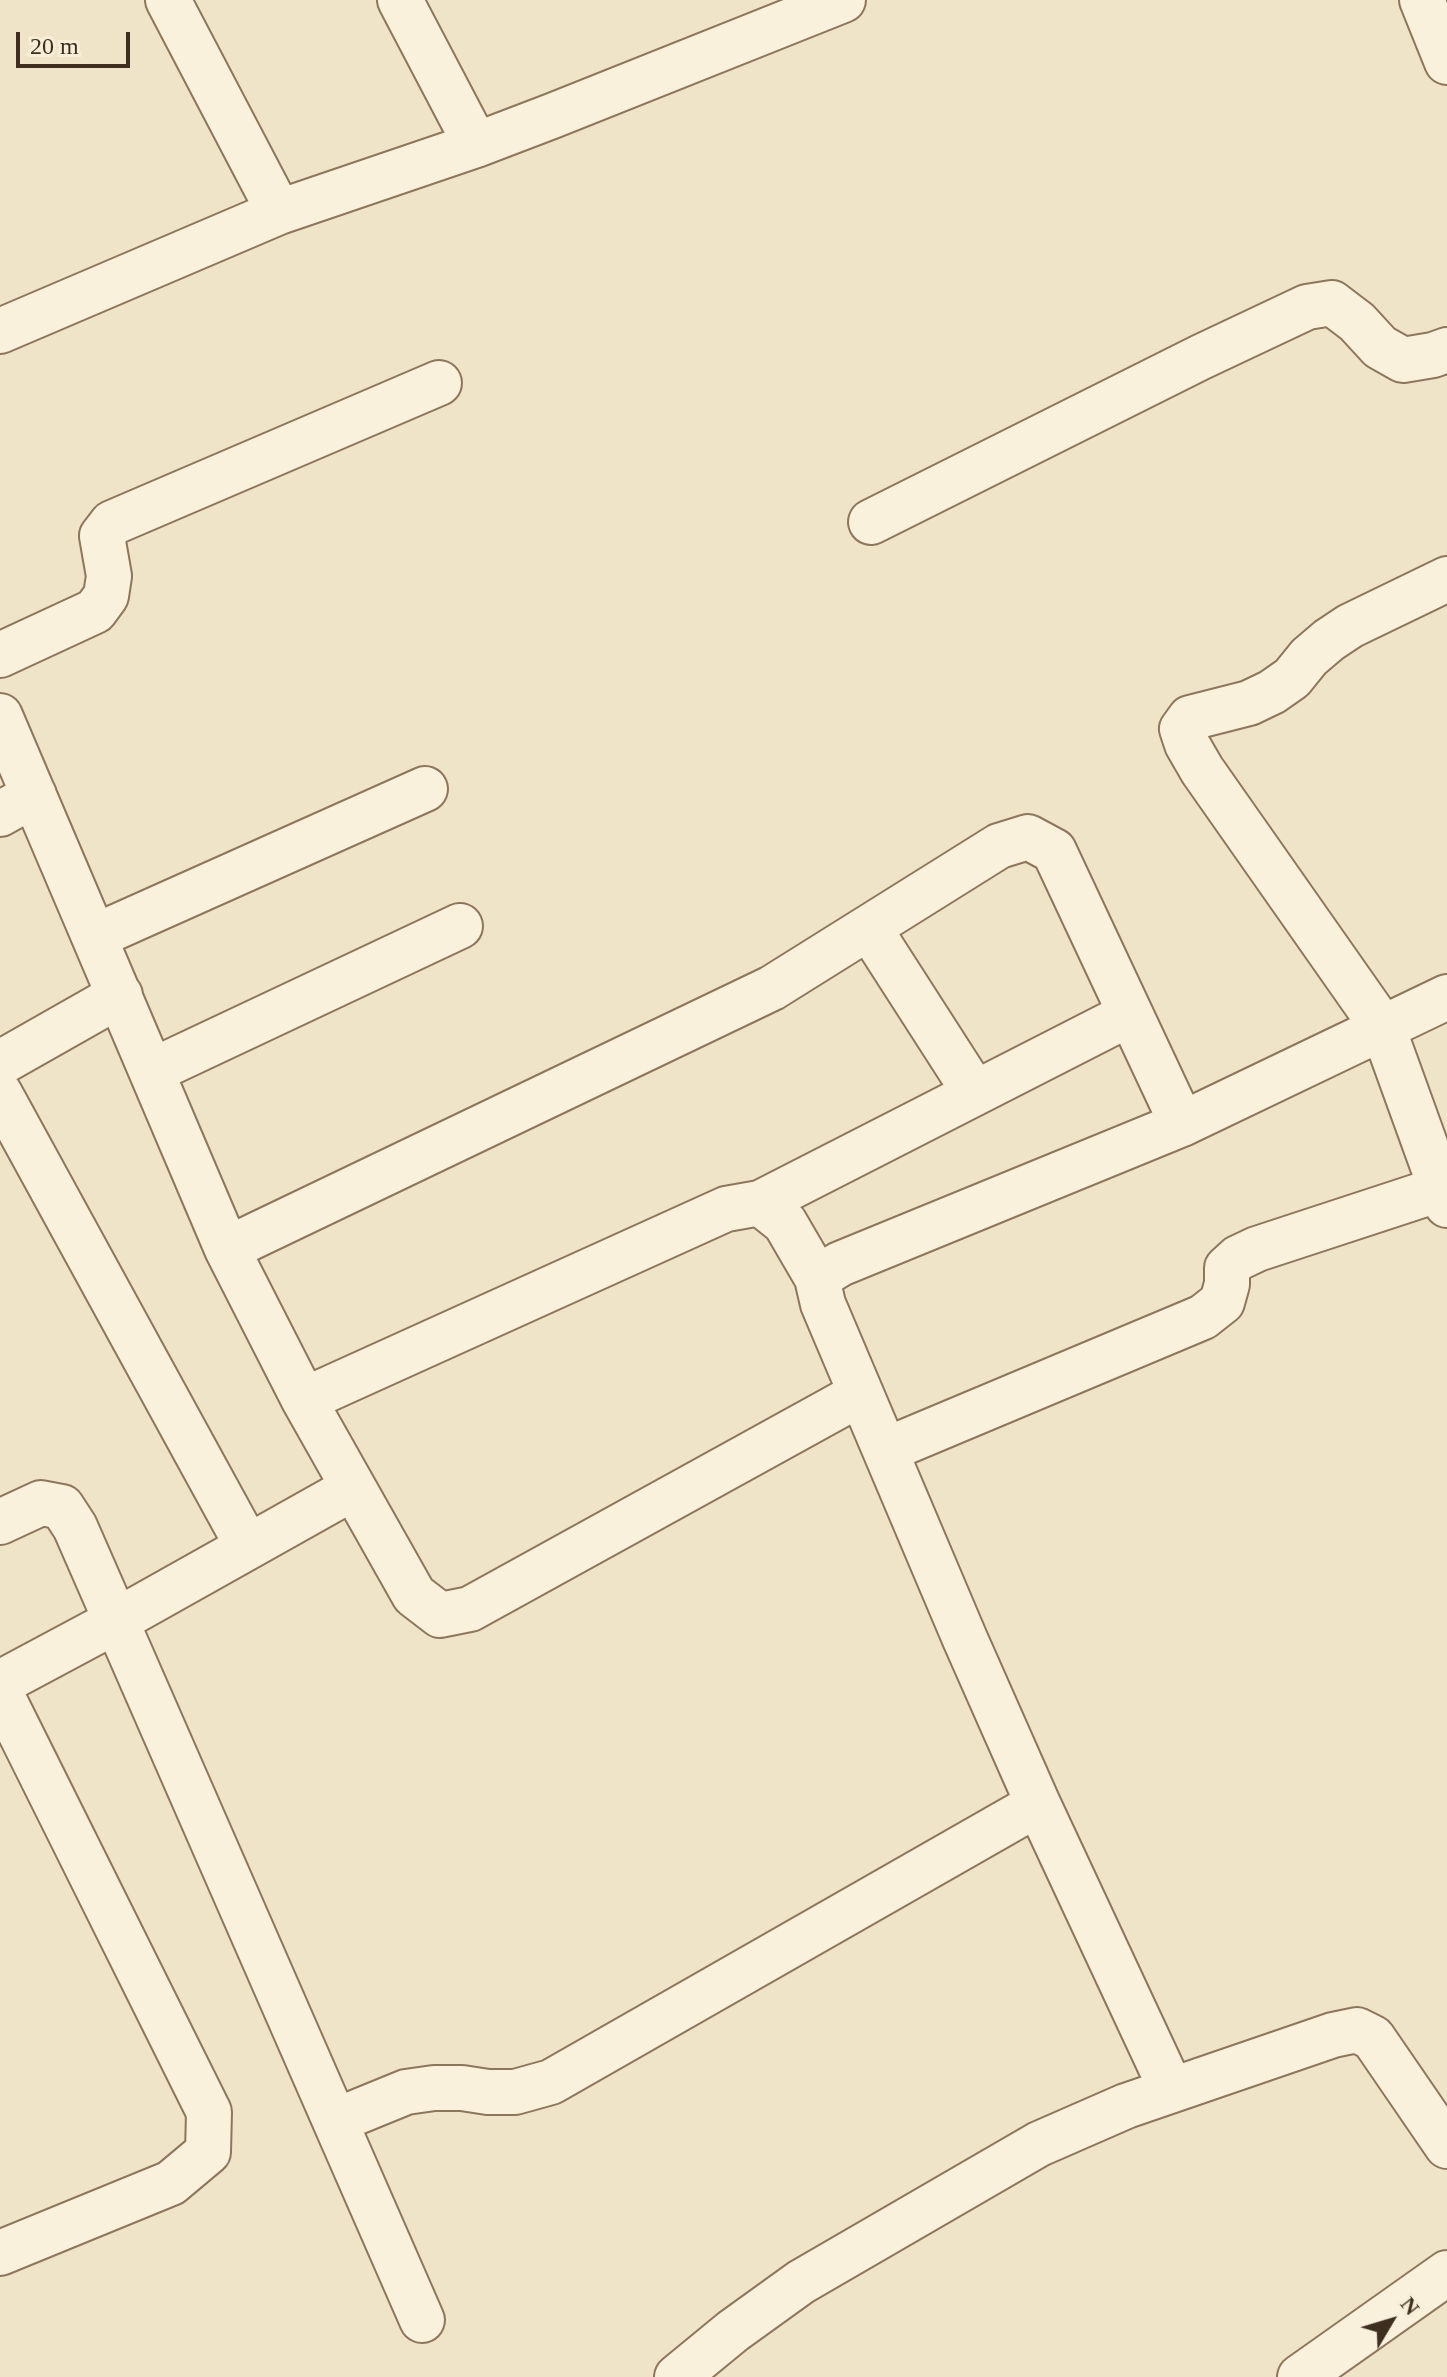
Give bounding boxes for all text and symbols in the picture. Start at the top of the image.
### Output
scale bar [20,16,134,66]
text: 20 m [30,33,79,59]
north arrow [1351,2281,1431,2361]
text: N [1396,2292,1425,2320]

